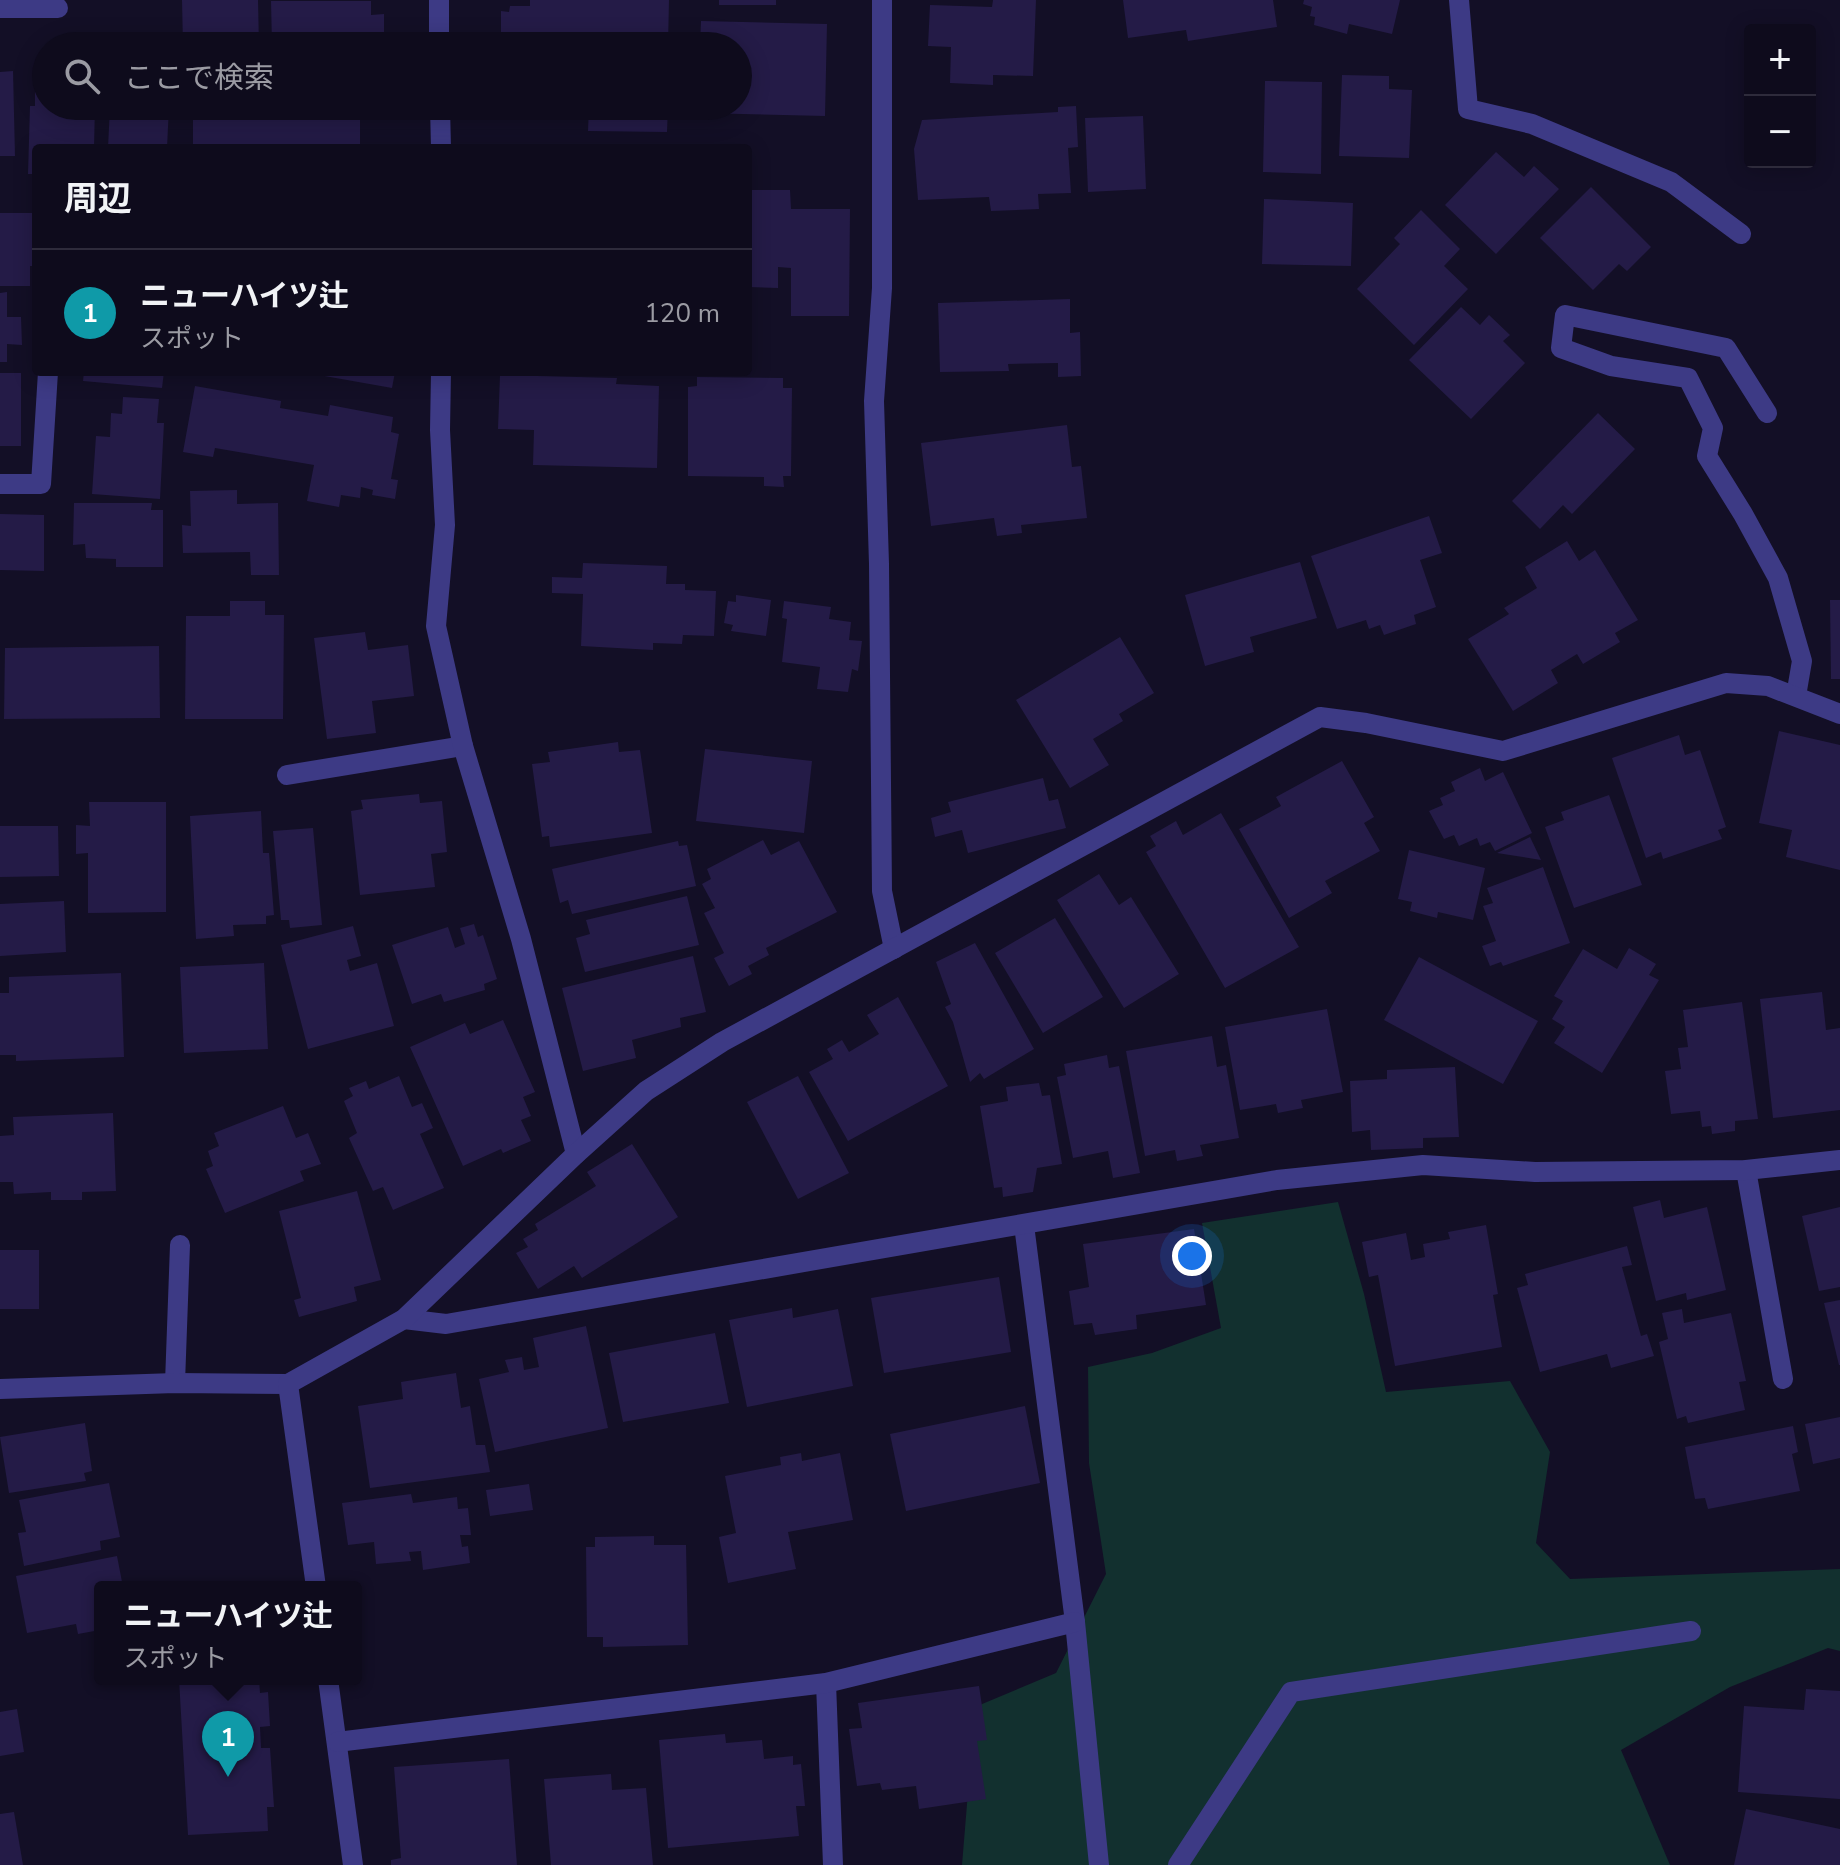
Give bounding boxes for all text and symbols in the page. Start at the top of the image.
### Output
map controls [1744,24,1816,168]
button: + [1744,24,1816,96]
search box [32,32,752,120]
icon: search [60,54,104,98]
text: ここで検索 [124,58,274,99]
button: − [1744,96,1816,168]
text: 周辺 [64,176,132,222]
text: ニューハイツ辻 [140,276,349,317]
text: 1 [82,296,98,331]
text: 120 m [644,296,720,331]
text: スポット [140,321,244,356]
your location [1172,1236,1212,1276]
popup [94,1581,362,1685]
text: ニューハイツ辻 [124,1596,332,1637]
text: スポット [124,1641,228,1676]
pin: 1 [202,1711,254,1777]

